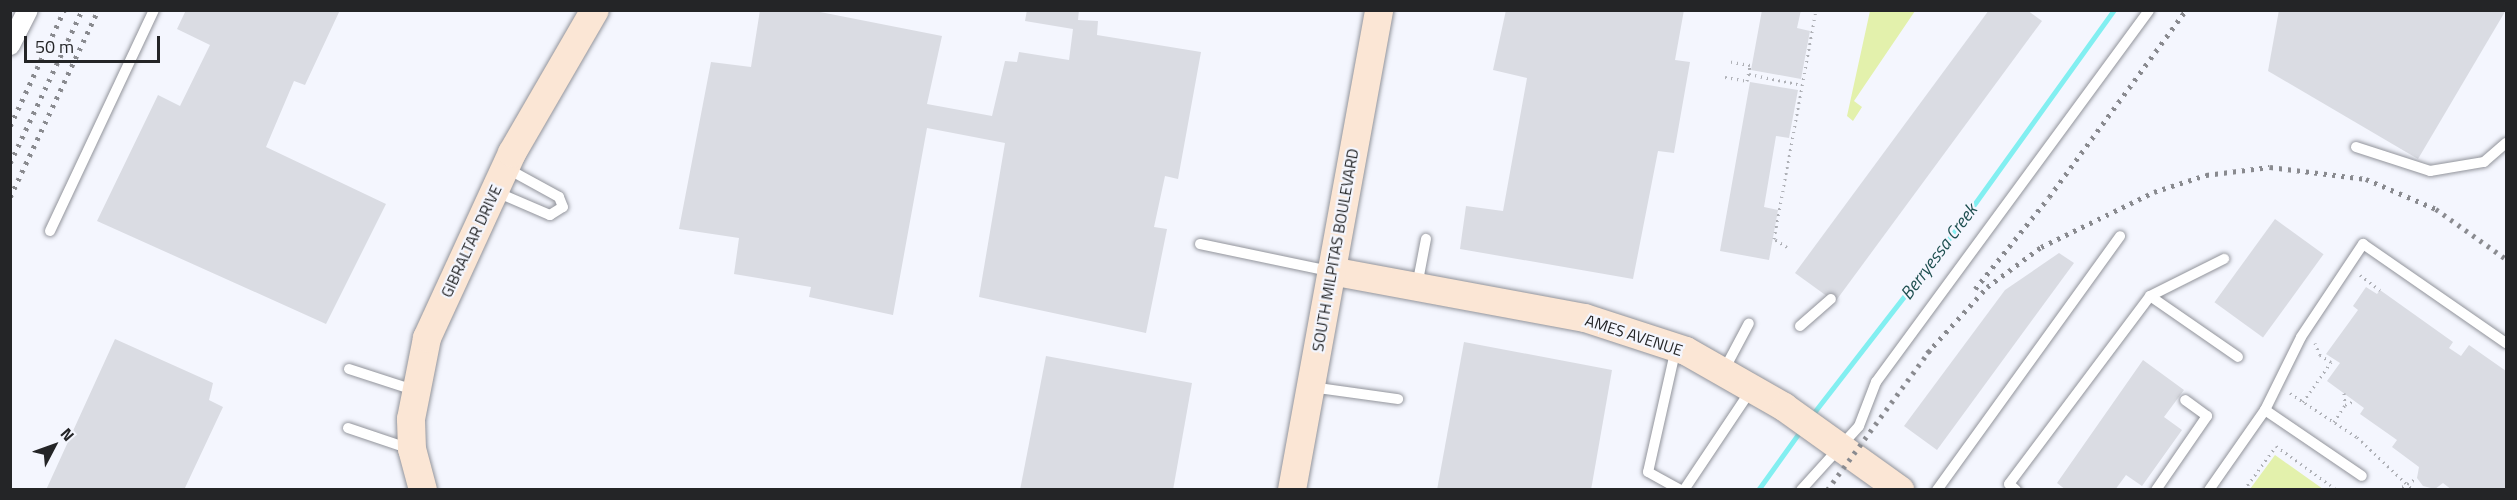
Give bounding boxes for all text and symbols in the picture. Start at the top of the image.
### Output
scale bar [27,24,164,62]
text: 50 m [35,33,74,60]
street label: SOUTH MILPITAS BOULEVARD [1308,147,1362,353]
street label: GIBRALTAR DRIVE [437,182,505,300]
water label: Berryessa Creek [1896,200,1982,304]
street label: AMES AVENUE [1583,310,1685,360]
north arrow [24,416,84,476]
text: N [55,422,80,446]

